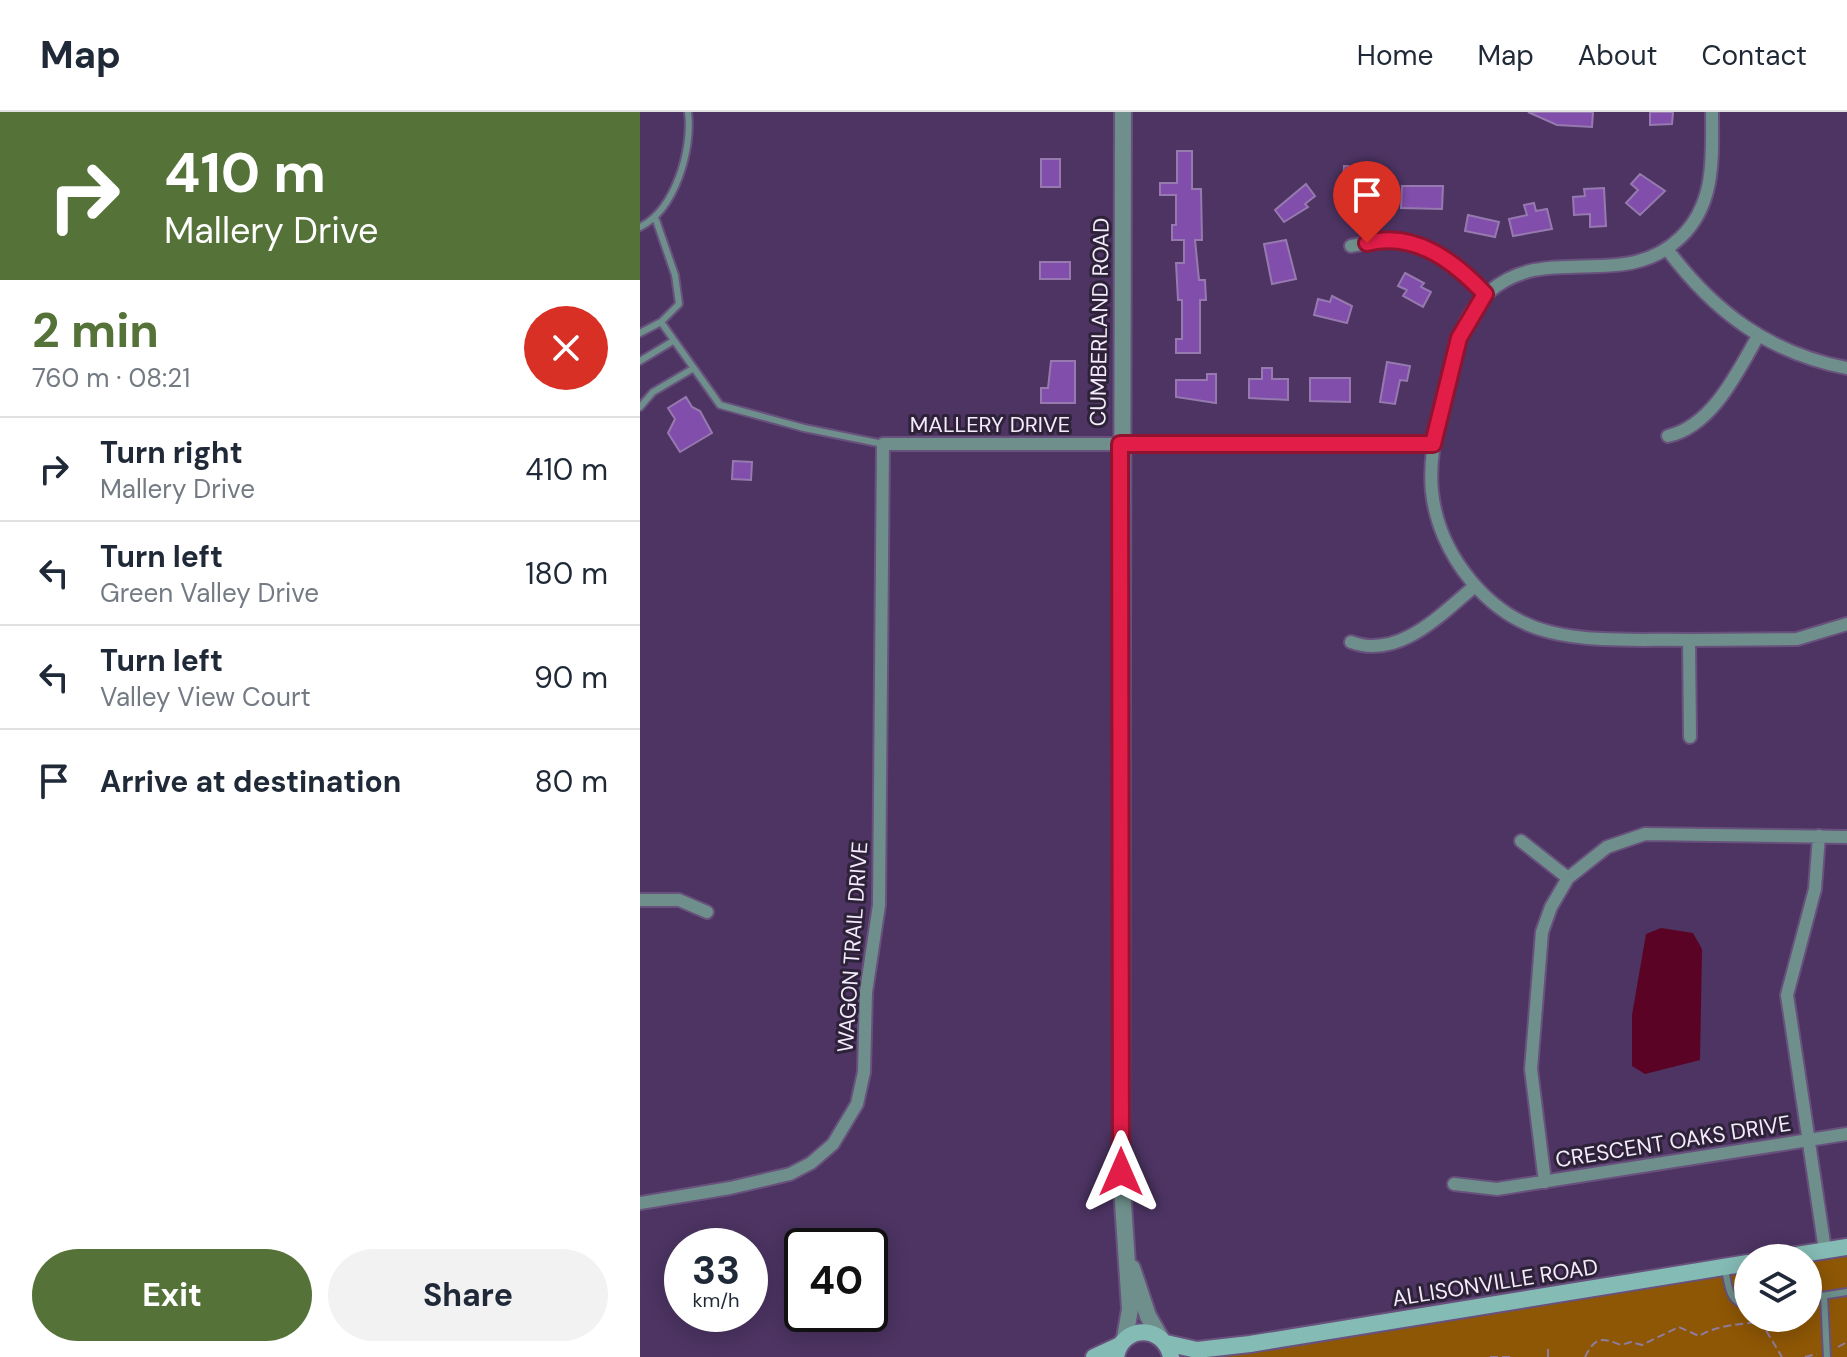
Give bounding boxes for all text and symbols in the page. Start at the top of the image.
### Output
text: Map [40,30,121,80]
text: Home [1357,37,1433,74]
text: Map [1477,37,1534,74]
text: About [1578,37,1657,74]
text: Contact [1701,37,1807,74]
text: 410 m [164,136,326,209]
icon: right [32,144,136,248]
pin [1333,161,1401,243]
icon: arrive [1345,173,1389,217]
text: Mallery Drive [164,207,379,254]
street label: CUMBERLAND ROAD [1083,217,1116,427]
text: 2 min [32,299,159,362]
button: close [524,306,608,390]
text: 760 m · 08:21 [32,361,190,395]
street label: MALLERY DRIVE [910,410,1070,439]
text: Turn right [100,433,243,472]
icon: right [32,447,76,491]
text: 410 m [525,450,608,489]
text: Mallery Drive [100,472,255,506]
text: Turn left [100,537,223,576]
icon: left [32,551,76,595]
text: 180 m [525,554,608,593]
text: Green Valley Drive [100,576,319,610]
text: Turn left [100,641,223,680]
icon: left [32,655,76,699]
text: 90 m [534,658,608,697]
text: Valley View Court [100,680,311,714]
icon: arrive [32,759,76,803]
text: Arrive at destination [100,762,401,801]
text: 80 m [535,762,608,801]
street label: WAGON TRAIL DRIVE [831,841,874,1053]
street label: CRESCENT OAKS DRIVE [1553,1109,1793,1174]
position arrow [1079,1130,1163,1214]
speed limit sign: 40 [784,1228,888,1332]
text: 33 [692,1244,740,1296]
map controls [1734,1244,1822,1332]
button: layers [1734,1244,1822,1332]
button: Exit [32,1249,312,1341]
button: Share [328,1249,608,1341]
street label: ALLISONVILLE ROAD [1390,1252,1600,1313]
text: km/h [692,1287,740,1313]

